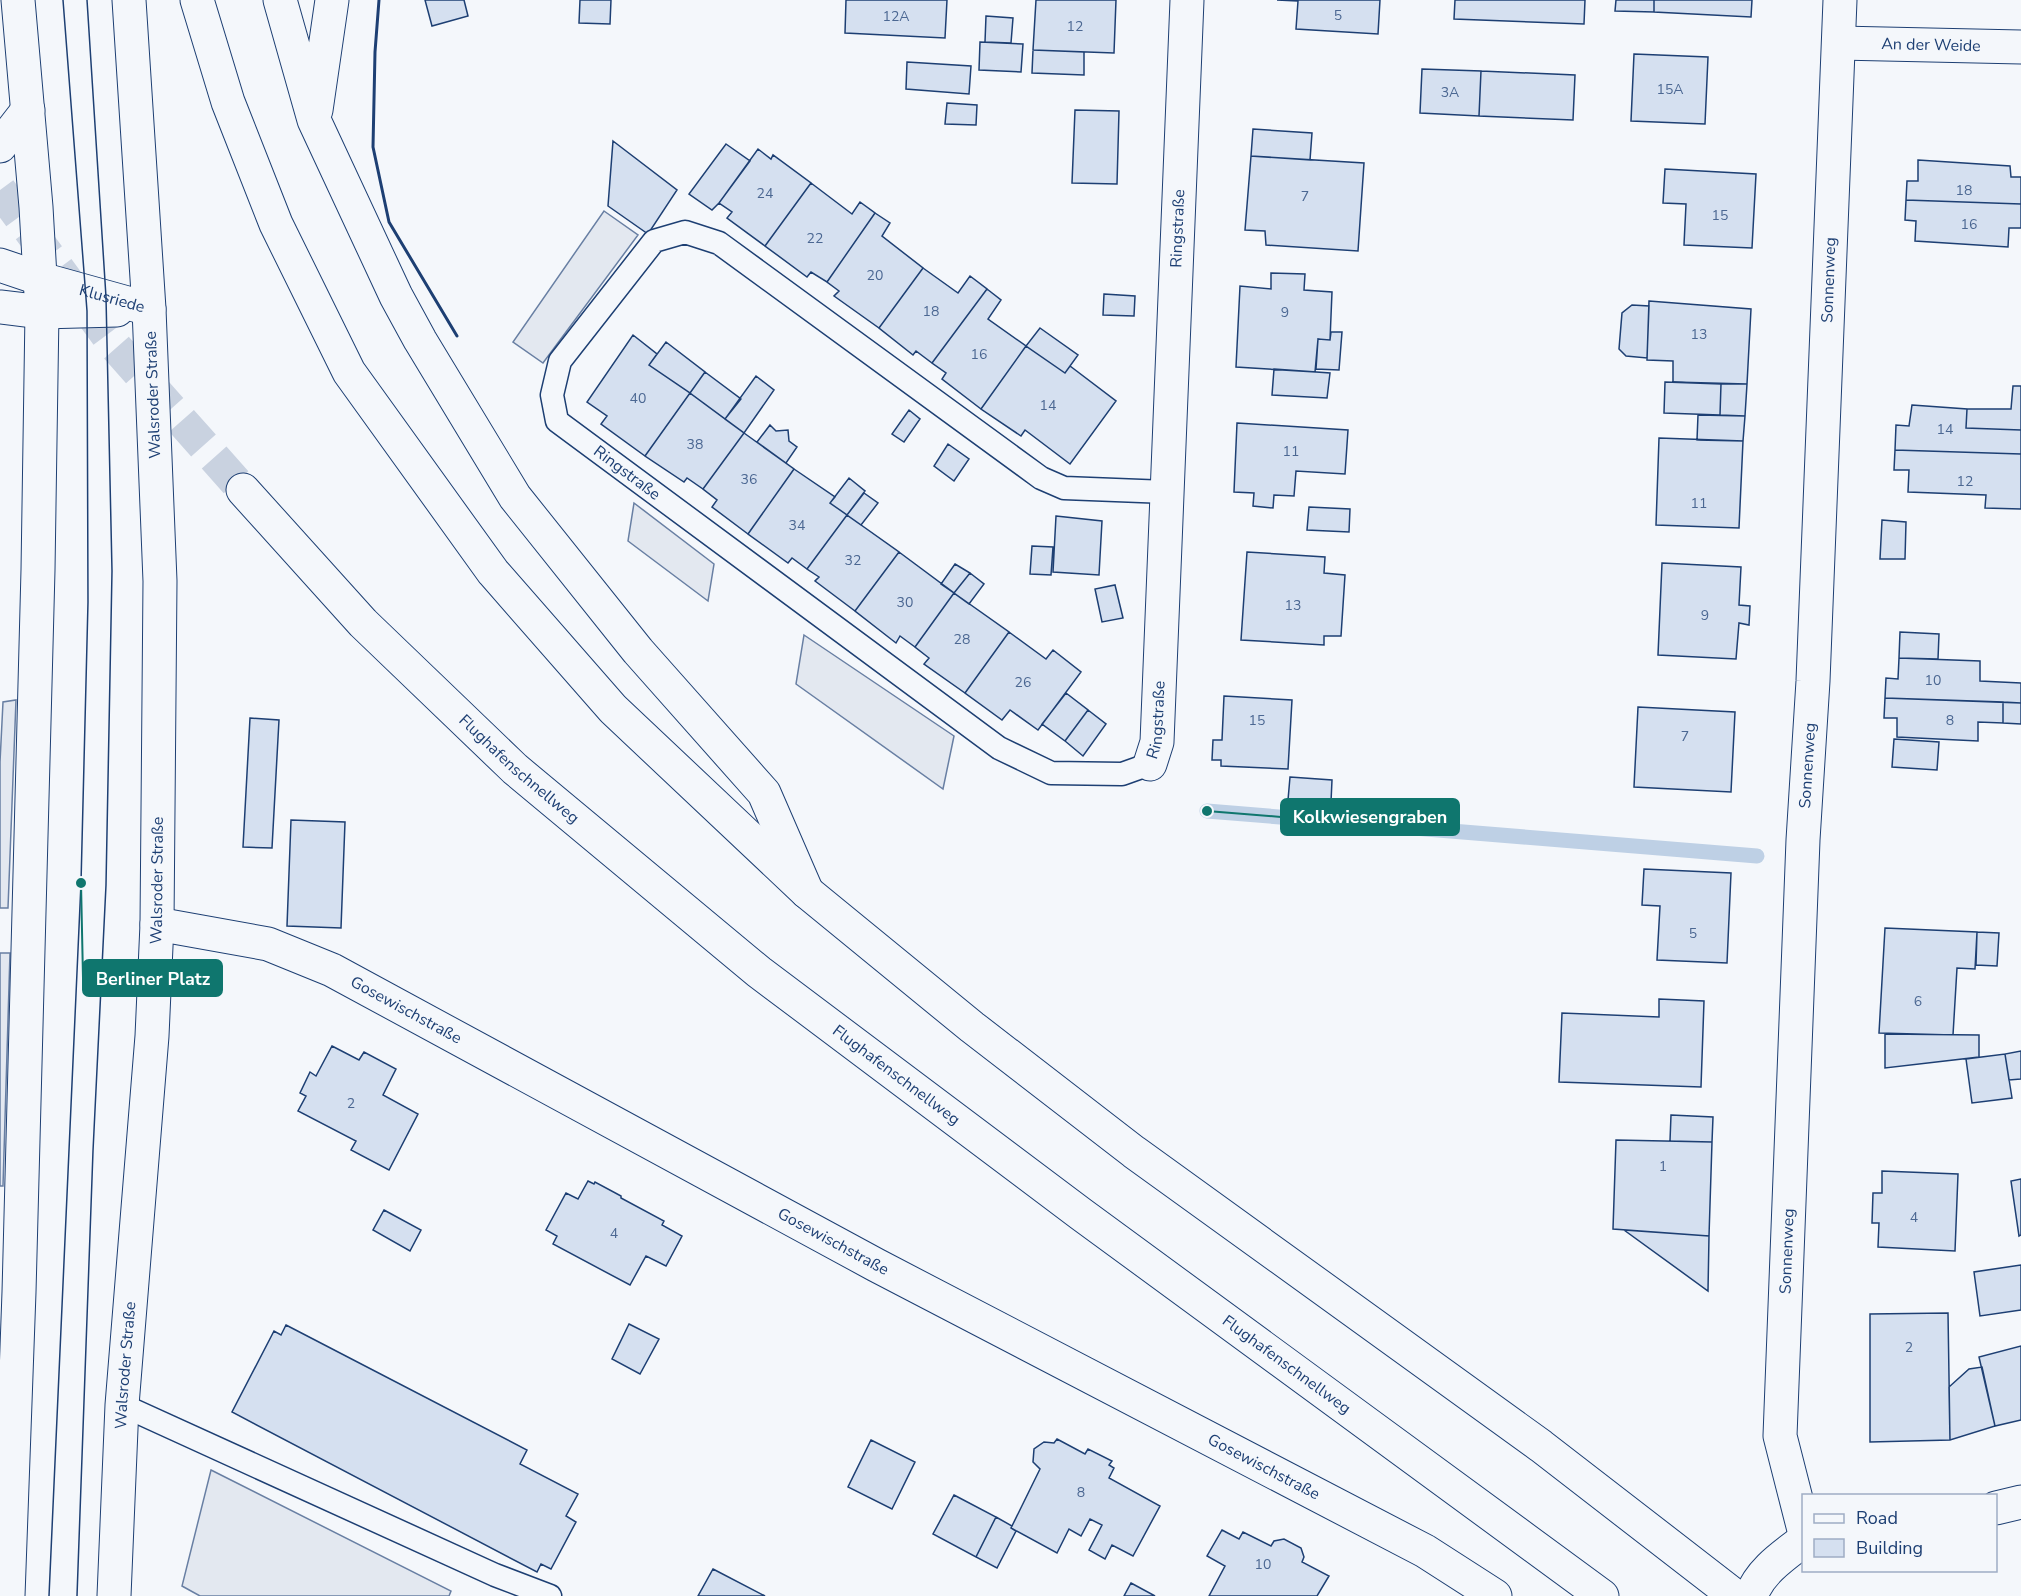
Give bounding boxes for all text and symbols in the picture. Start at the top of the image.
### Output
house number: 5 [1334,6,1342,25]
house number: 12A [882,7,910,26]
house number: 12 [1067,17,1083,36]
street label: An der Weide [1881,33,1981,57]
house number: 15A [1656,80,1684,99]
house number: 3A [1441,83,1459,102]
house number: 18 [1956,181,1972,200]
house number: 24 [757,184,773,203]
house number: 7 [1301,187,1309,206]
street label: Ringstraße [1165,189,1190,268]
house number: 15 [1712,206,1728,225]
house number: 16 [1961,215,1977,234]
house number: 22 [807,229,823,248]
street label: Sonnenweg [1816,237,1842,323]
house number: 20 [867,266,883,285]
street label: Klusriede [77,279,147,318]
house number: 18 [923,302,939,321]
house number: 9 [1281,303,1289,322]
house number: 13 [1691,325,1707,344]
street label: Walsroder Straße [140,331,166,459]
house number: 16 [971,345,987,364]
house number: 40 [630,389,646,408]
house number: 14 [1040,396,1056,415]
house number: 14 [1937,420,1953,439]
house number: 38 [687,435,703,454]
street label: Ringstraße [589,441,665,505]
house number: 11 [1283,442,1299,461]
house number: 36 [741,470,757,489]
house number: 12 [1957,472,1973,491]
house number: 11 [1691,494,1707,513]
house number: 34 [789,516,805,535]
house number: 32 [845,551,861,570]
house number: 30 [897,593,913,612]
house number: 13 [1285,596,1301,615]
house number: 9 [1701,606,1709,625]
house number: 28 [954,630,970,649]
house number: 10 [1925,671,1941,690]
house number: 26 [1015,673,1031,692]
street label: Ringstraße [1141,680,1170,762]
street label: Flughafenschnellweg [454,710,584,829]
house number: 15 [1249,711,1265,730]
house number: 8 [1946,711,1954,730]
street label: Sonnenweg [1794,722,1821,809]
house number: 7 [1681,727,1689,746]
callout: Kolkwiesengraben [1281,799,1459,835]
text: Kolkwiesengraben [1293,805,1447,829]
street label: Walsroder Straße [145,817,169,945]
house number: 5 [1689,924,1697,943]
callout: Berliner Platz [83,960,222,996]
text: Berliner Platz [96,967,211,991]
street label: Gosewischstraße [346,971,466,1049]
house number: 6 [1914,992,1922,1011]
street label: Flughafenschnellweg [828,1020,965,1130]
house number: 2 [347,1094,355,1113]
house number: 1 [1659,1157,1667,1176]
street label: Gosewischstraße [774,1203,893,1281]
street label: Sonnenweg [1774,1208,1800,1294]
house number: 4 [1910,1208,1918,1227]
house number: 4 [610,1224,618,1243]
street label: Walsroder Straße [110,1301,141,1429]
street label: Flughafenschnellweg [1218,1310,1355,1419]
house number: 2 [1905,1338,1913,1357]
street label: Gosewischstraße [1204,1429,1324,1505]
house number: 8 [1077,1483,1085,1502]
legend [1802,1494,1997,1572]
text: Road [1856,1506,1898,1530]
text: Building [1856,1536,1923,1560]
house number: 10 [1255,1555,1271,1574]

